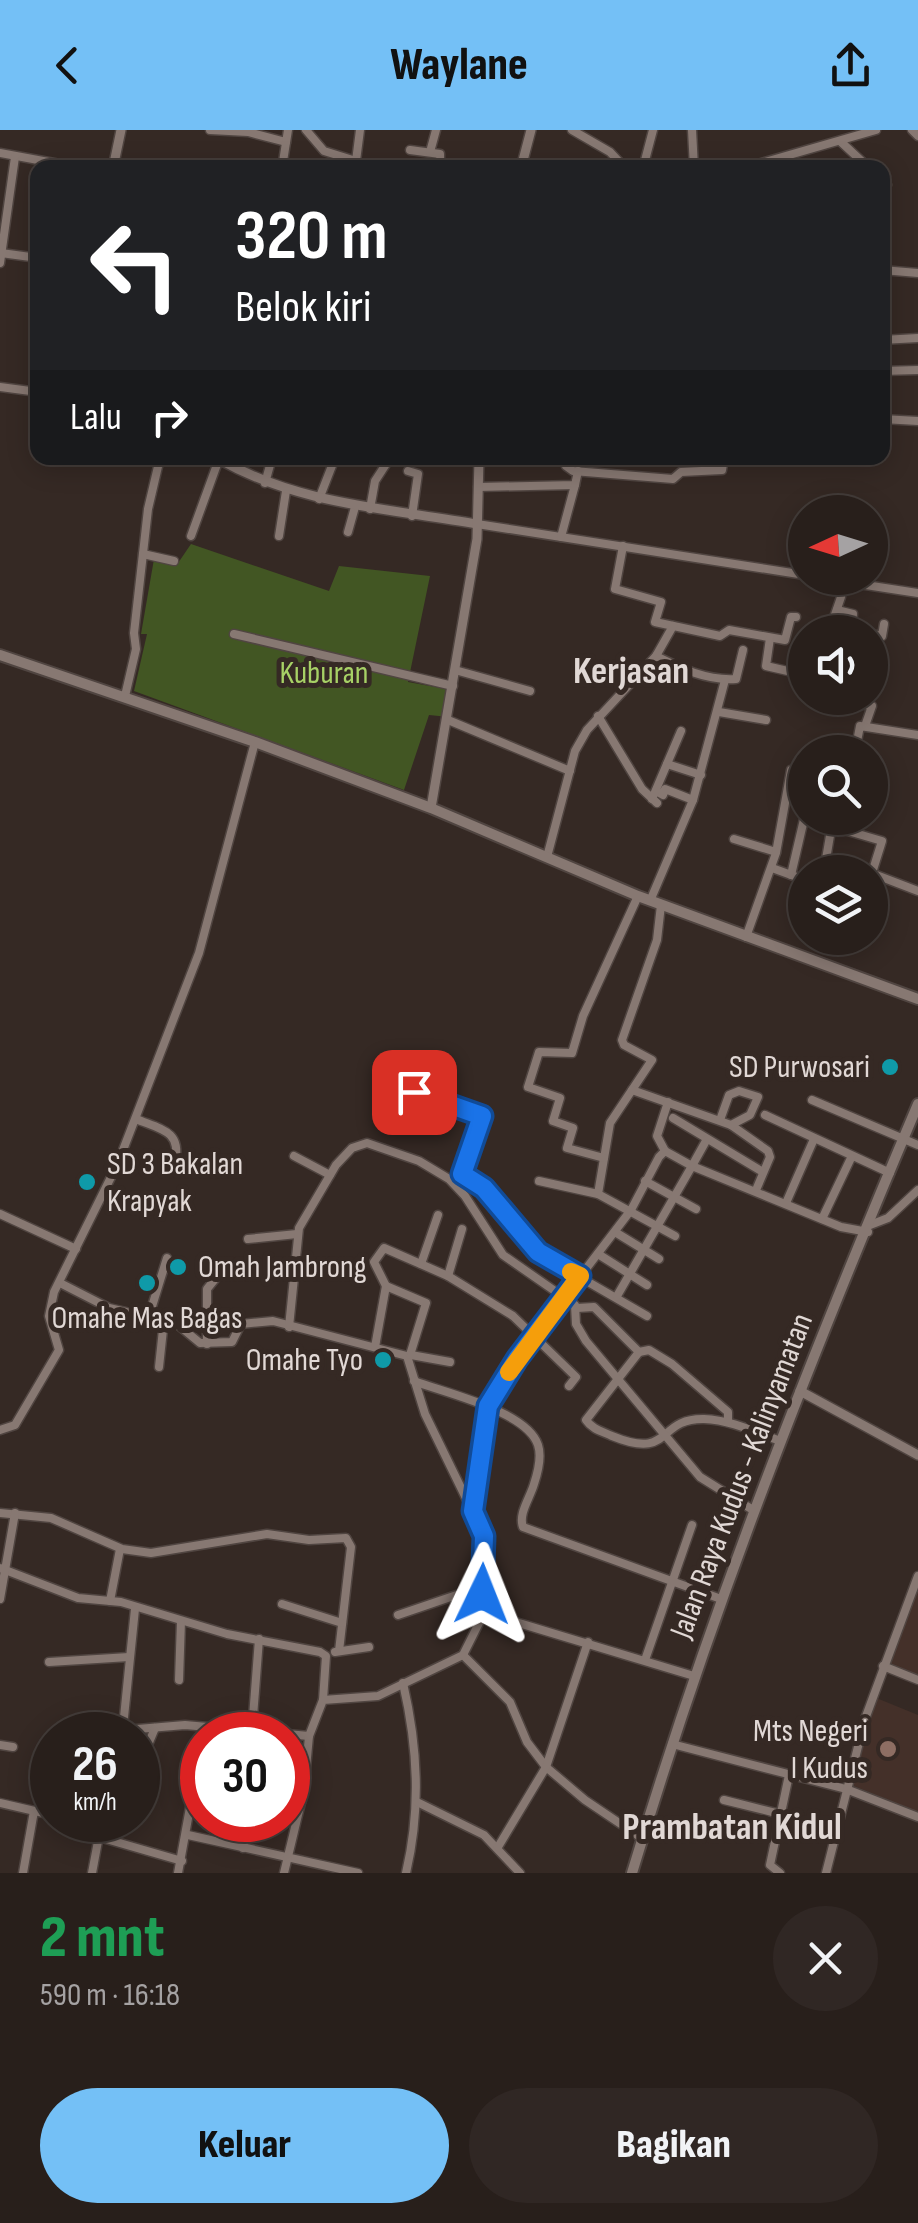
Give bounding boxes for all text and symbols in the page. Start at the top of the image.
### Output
icon: back [40,38,95,93]
text: Waylane [390,38,528,93]
icon: share [823,38,878,93]
text: 320 m [235,195,388,279]
icon: left [70,200,200,330]
text: Belok kiri [235,280,371,335]
icon: right [142,390,197,445]
text: Lalu [70,395,122,440]
north arrow [788,495,888,595]
map controls [788,495,888,955]
button: sound [788,615,888,715]
district label: Kerjasan [573,649,689,694]
park label: Kuburan [280,654,368,693]
button: search [788,735,888,835]
button: layers [788,855,888,955]
place label: SD Purwosari [729,1048,870,1087]
pin [372,1050,457,1135]
marker: SD Purwosari [879,1056,901,1078]
icon: arrive [387,1065,442,1120]
place label: SD 3 Bakalan Krapyak [107,1145,243,1221]
marker: SD 3 Bakalan Krapyak [76,1171,98,1193]
place label: Omah Jambrong [198,1248,367,1287]
marker: Omah Jambrong [167,1256,189,1278]
marker: Omahe Mas Bagas [136,1272,158,1294]
place label: Omahe Mas Bagas [51,1299,243,1338]
street label: Jalan Raya Kudus - Kalinyamatan [662,1308,822,1645]
place label: Omahe Tyo [246,1341,363,1380]
marker: Omahe Tyo [372,1349,394,1371]
position arrow [430,1542,534,1646]
speed limit sign: 30 [180,1712,310,1842]
place label: Mts Negeri I Kudus [753,1712,868,1788]
text: 26 [72,1735,118,1795]
marker: Mts Negeri I Kudus [877,1738,899,1760]
text: km/h [73,1787,117,1818]
district label: Prambatan Kidul [622,1805,842,1850]
text: 2 mnt [40,1902,164,1974]
button: close [773,1906,878,2011]
text: 590 m · 16:18 [40,1976,180,2015]
button: Keluar [40,2088,449,2203]
button: Bagikan [469,2088,878,2203]

